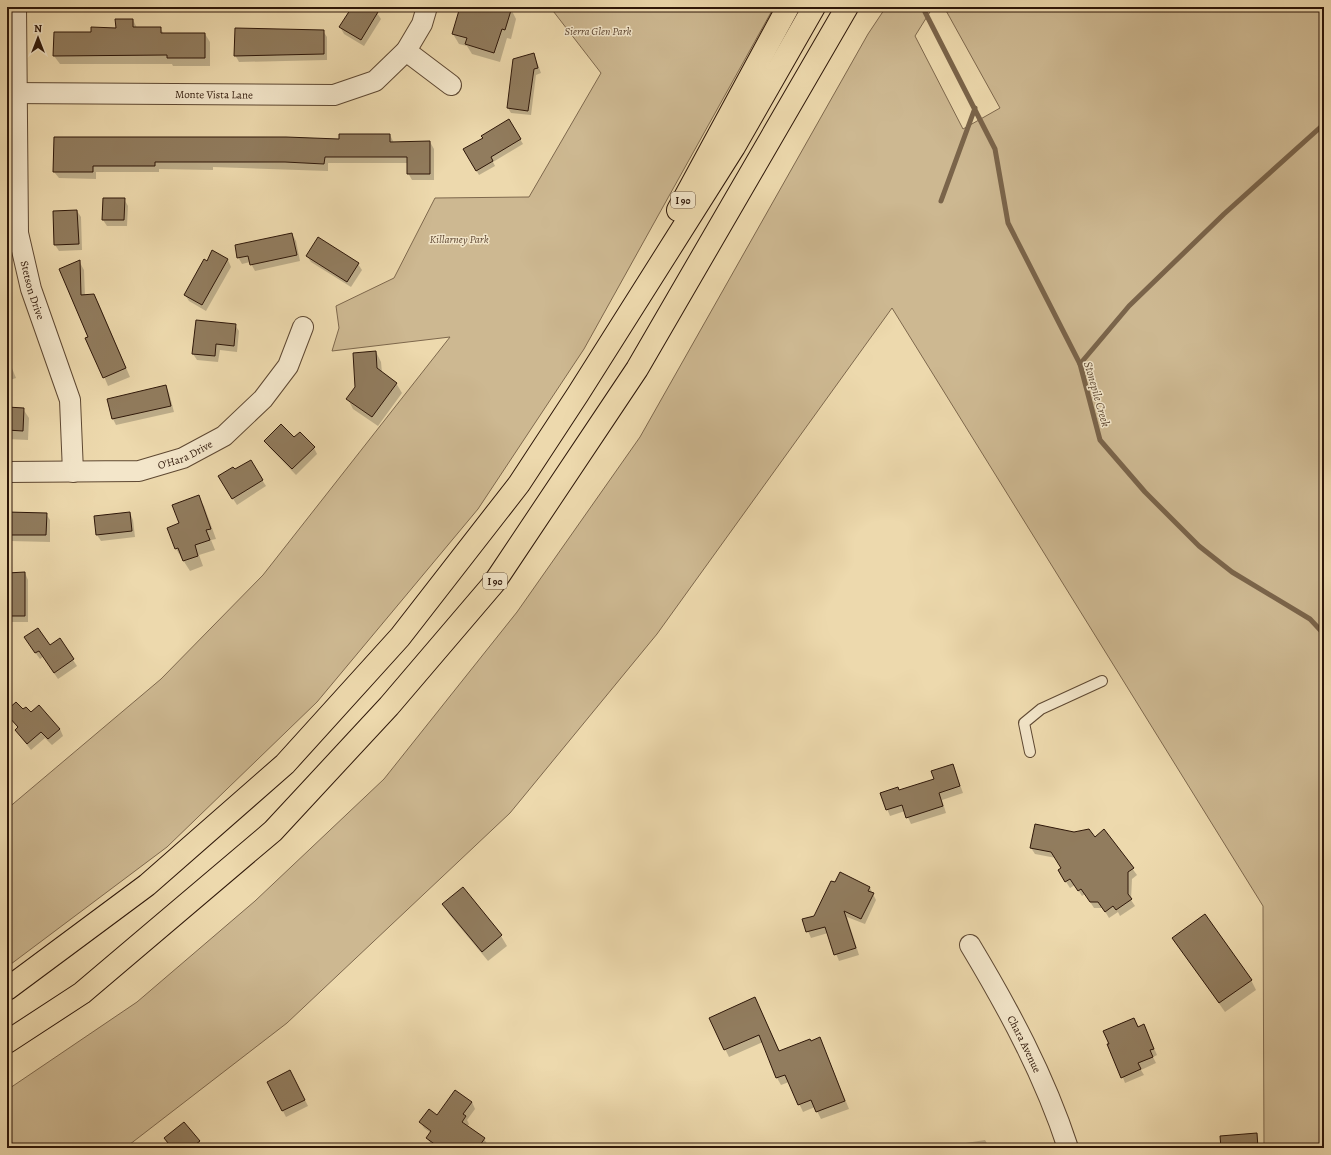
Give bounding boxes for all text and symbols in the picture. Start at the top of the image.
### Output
north arrow [18,18,58,58]
text: N [34,21,42,36]
park label: Sierra Glen Park [565,24,631,39]
street label: Monte Vista Lane [175,87,253,102]
road number: I 90 [671,192,695,208]
park label: Killarney Park [429,232,489,247]
street label: Stetson Drive [17,259,49,322]
water label: Stonepile Creek [1080,359,1114,429]
street label: O'Hara Drive [156,436,215,473]
road number: I 90 [483,573,507,589]
street label: Chara Avenue [1004,1013,1045,1075]

